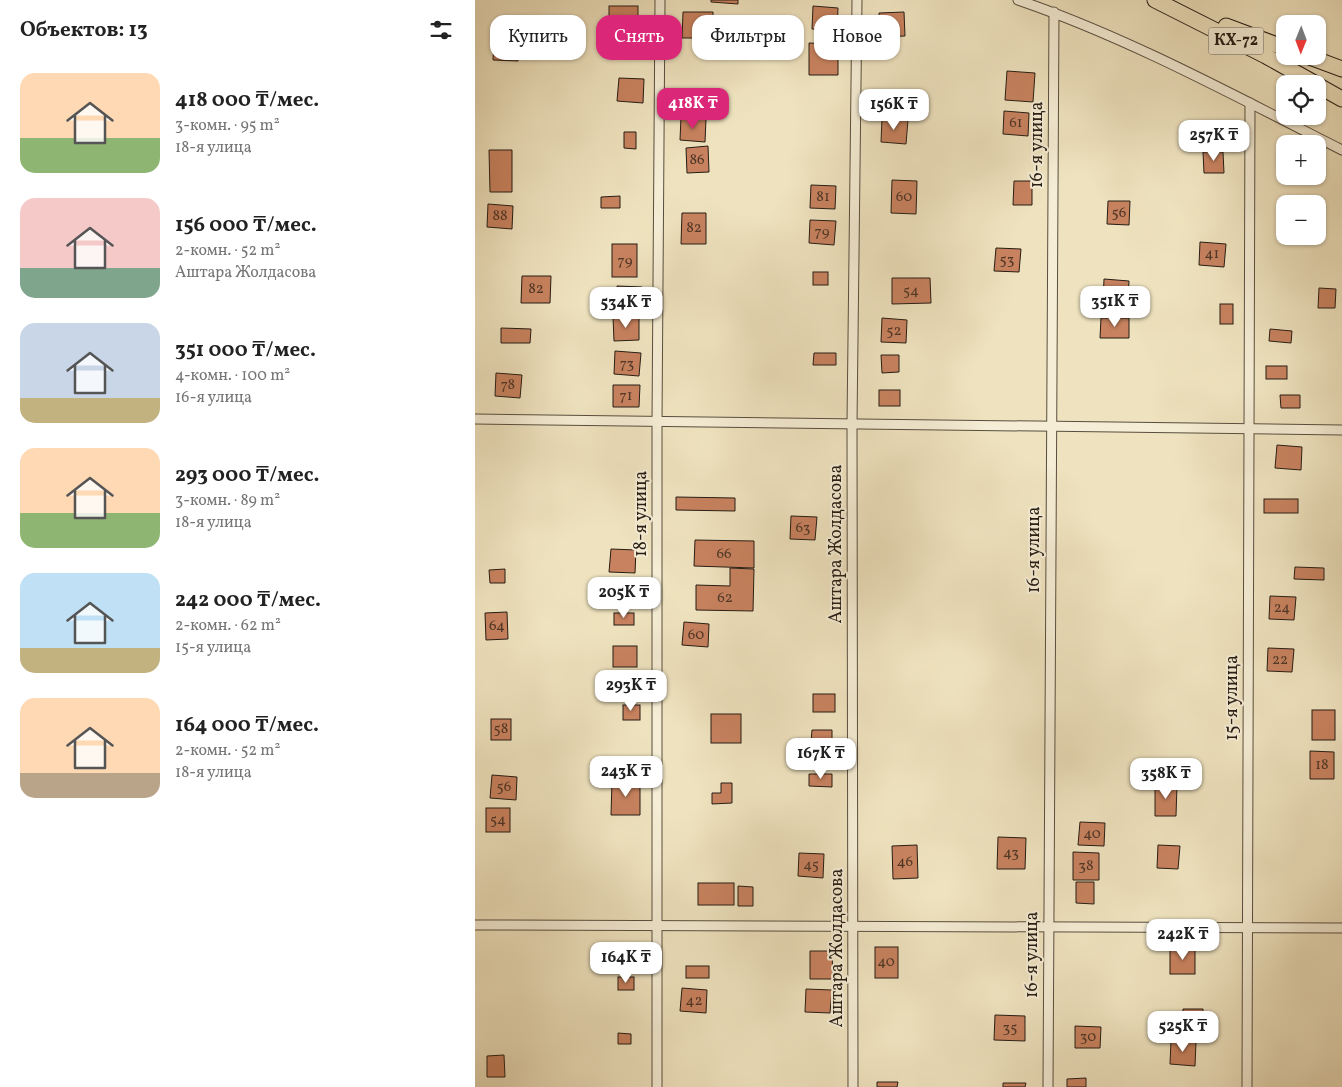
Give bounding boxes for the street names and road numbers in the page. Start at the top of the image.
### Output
road number: КХ-72 [1209,27,1263,54]
street label: 16-я улица [1025,102,1050,188]
street label: Аштара Жолдасова [824,465,849,623]
street label: 18-я улица [629,471,654,557]
street label: 16-я улица [1022,507,1047,593]
street label: 15-я улица [1220,655,1245,741]
street label: Аштара Жолдасова [825,869,850,1027]
street label: 16-я улица [1020,912,1045,998]

